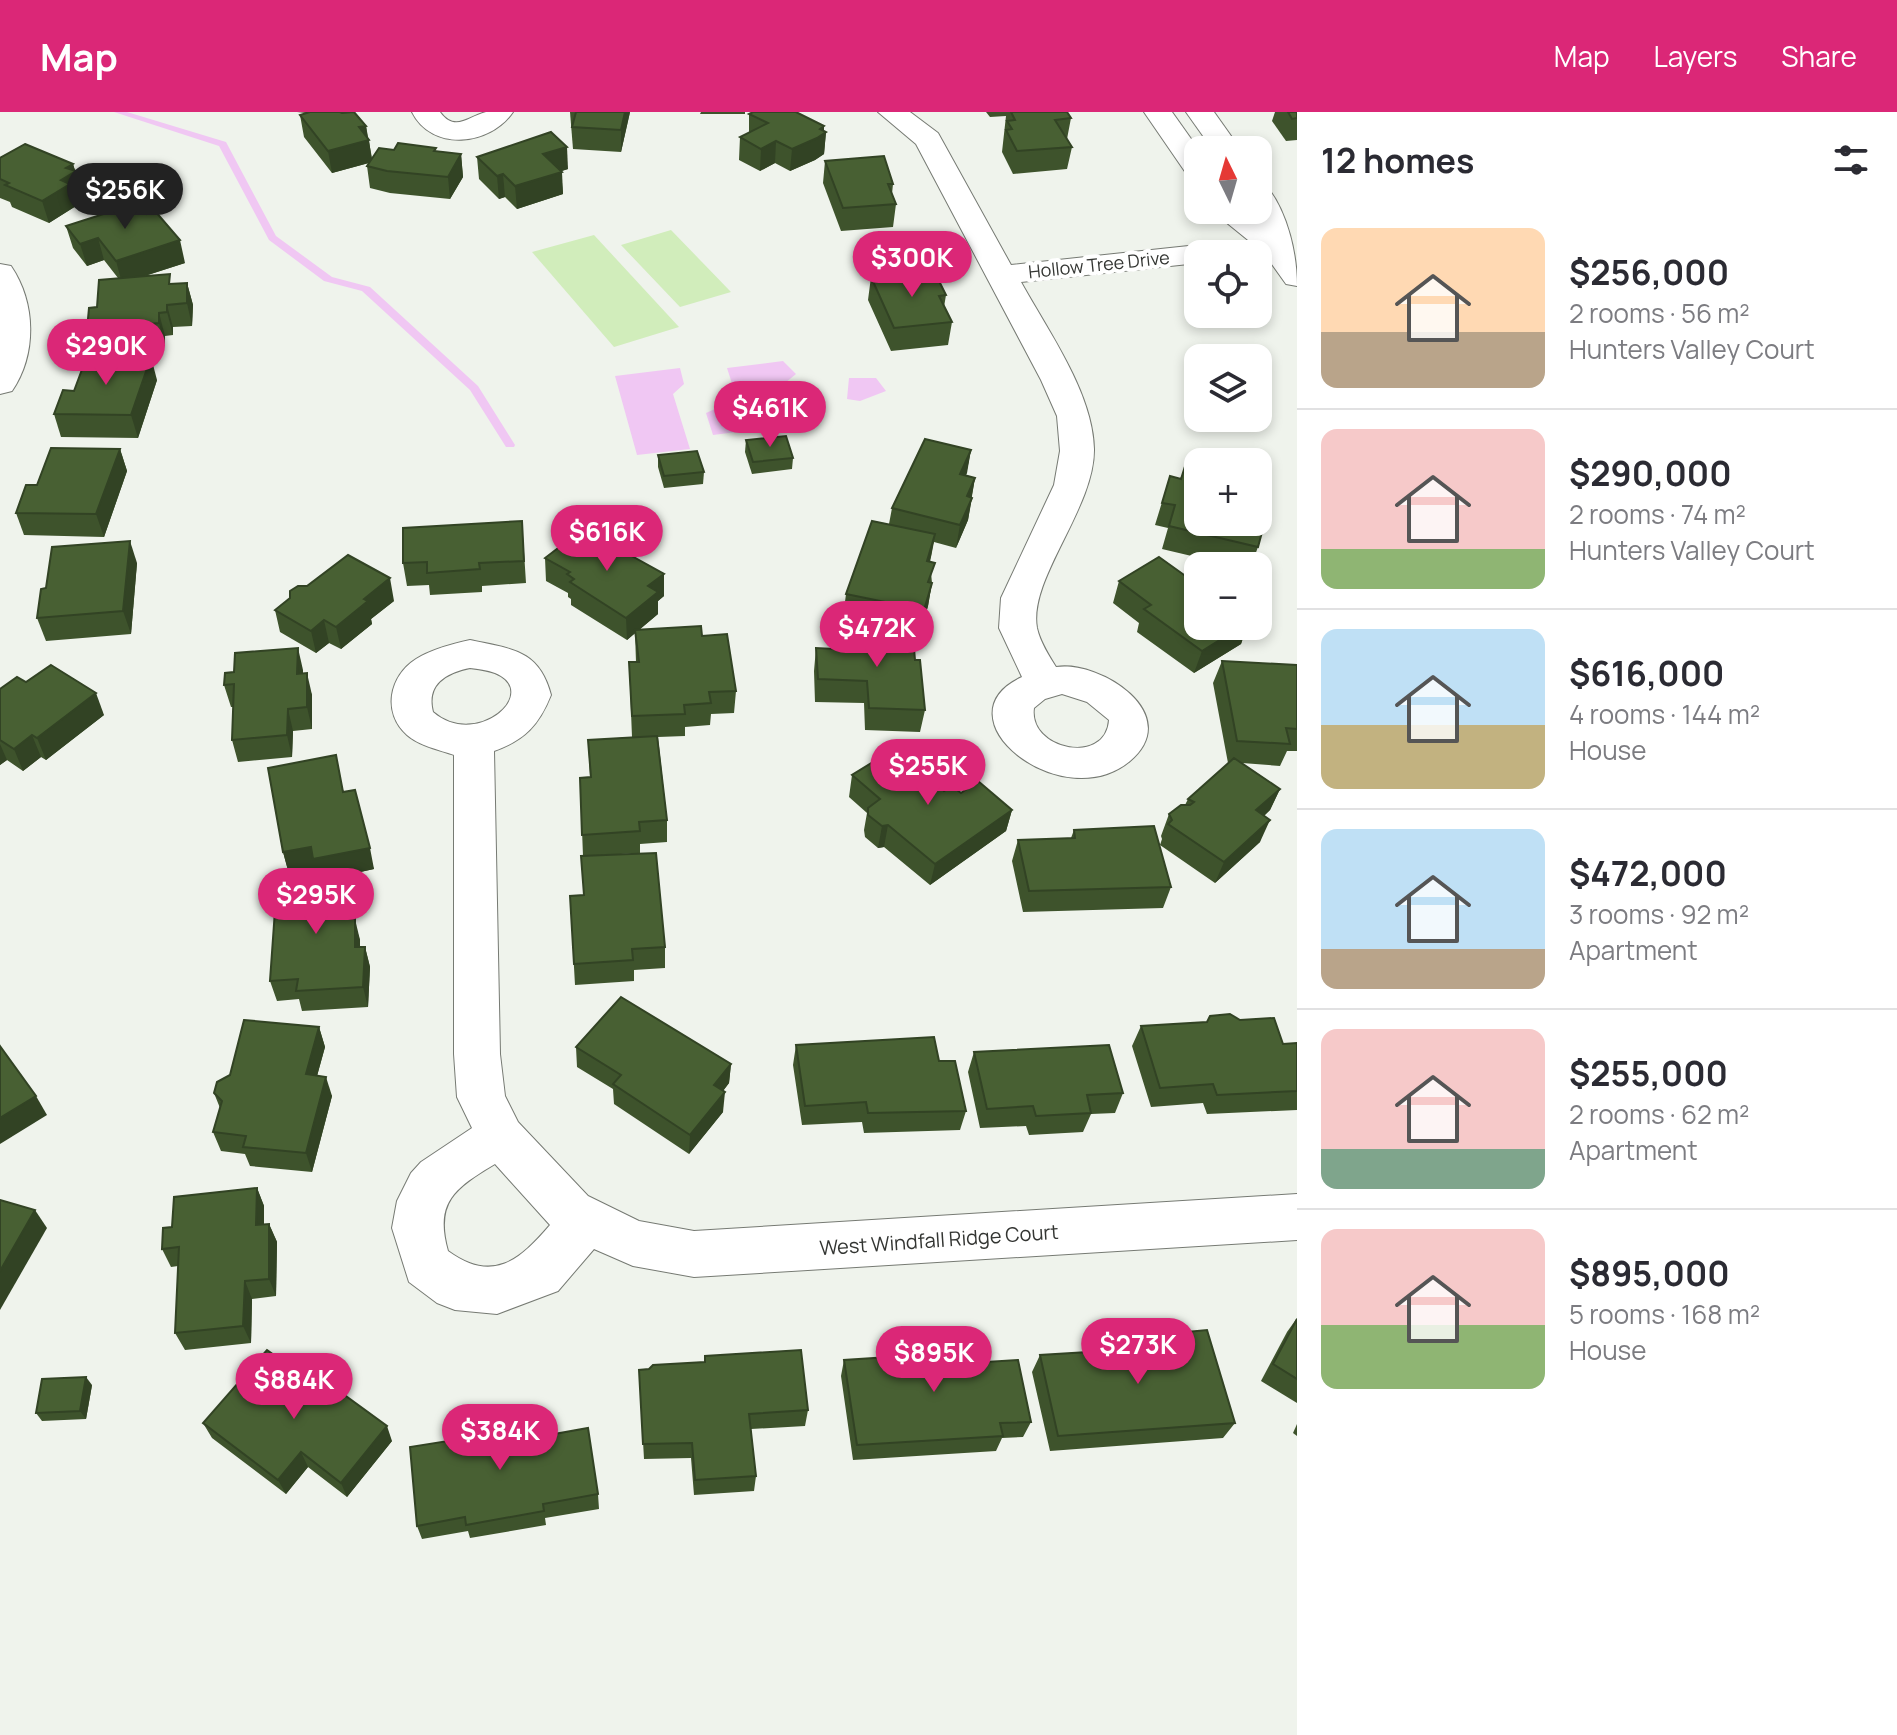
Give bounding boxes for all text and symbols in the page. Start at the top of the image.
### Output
text: Map [40,30,118,82]
text: Map [1554,37,1610,75]
text: Layers [1654,37,1737,75]
text: Share [1781,37,1857,75]
north arrow [1184,136,1272,224]
map controls [1184,136,1272,640]
text: 12 homes [1321,137,1474,183]
icon: filters [1829,138,1873,182]
pin: $256K [69,163,181,231]
text: $256K [85,171,165,207]
pin: $300K [856,231,968,299]
text: $300K [871,239,953,275]
button: locate [1184,240,1272,328]
street label: Hollow Tree Drive [1027,245,1171,283]
text: $256,000 [1569,249,1729,295]
icon: home [1385,260,1481,356]
text: 2 rooms · 56 m² [1569,295,1750,331]
pin: $290K [50,319,162,387]
text: $290K [65,327,147,363]
text: Hunters Valley Court [1569,331,1815,367]
button: layers [1184,344,1272,432]
pin: $461K [714,381,826,449]
text: $461K [732,389,808,425]
button: + [1184,448,1272,536]
text: $290,000 [1569,450,1732,496]
icon: home [1385,461,1481,557]
text: 2 rooms · 74 m² [1569,496,1746,532]
pin: $616K [551,505,663,573]
text: $616K [569,513,645,549]
text: Hunters Valley Court [1569,532,1815,568]
button: − [1184,552,1272,640]
pin: $472K [821,601,933,669]
text: $472K [838,609,916,645]
text: $616,000 [1569,650,1724,696]
icon: home [1385,661,1481,757]
text: 4 rooms · 144 m² [1569,696,1760,732]
text: House [1569,732,1646,768]
pin: $255K [872,739,984,807]
text: $255K [888,747,968,783]
text: $472,000 [1569,850,1727,896]
icon: home [1385,861,1481,957]
pin: $295K [260,868,372,936]
text: $295K [276,876,356,912]
text: 3 rooms · 92 m² [1569,896,1749,932]
text: Apartment [1569,932,1698,968]
text: $255,000 [1569,1050,1728,1096]
icon: home [1385,1061,1481,1157]
text: 2 rooms · 62 m² [1569,1096,1749,1132]
text: Apartment [1569,1132,1698,1168]
street label: West Windfall Ridge Court [819,1218,1059,1261]
text: $895,000 [1569,1250,1730,1296]
icon: home [1385,1261,1481,1357]
text: 5 rooms · 168 m² [1569,1296,1760,1332]
pin: $273K [1082,1318,1194,1386]
pin: $895K [878,1326,990,1394]
text: $273K [1099,1326,1177,1362]
text: House [1569,1332,1646,1368]
text: $895K [894,1334,974,1370]
pin: $884K [238,1353,350,1421]
text: $884K [254,1361,334,1397]
pin: $384K [444,1404,556,1472]
text: $384K [460,1412,540,1448]

